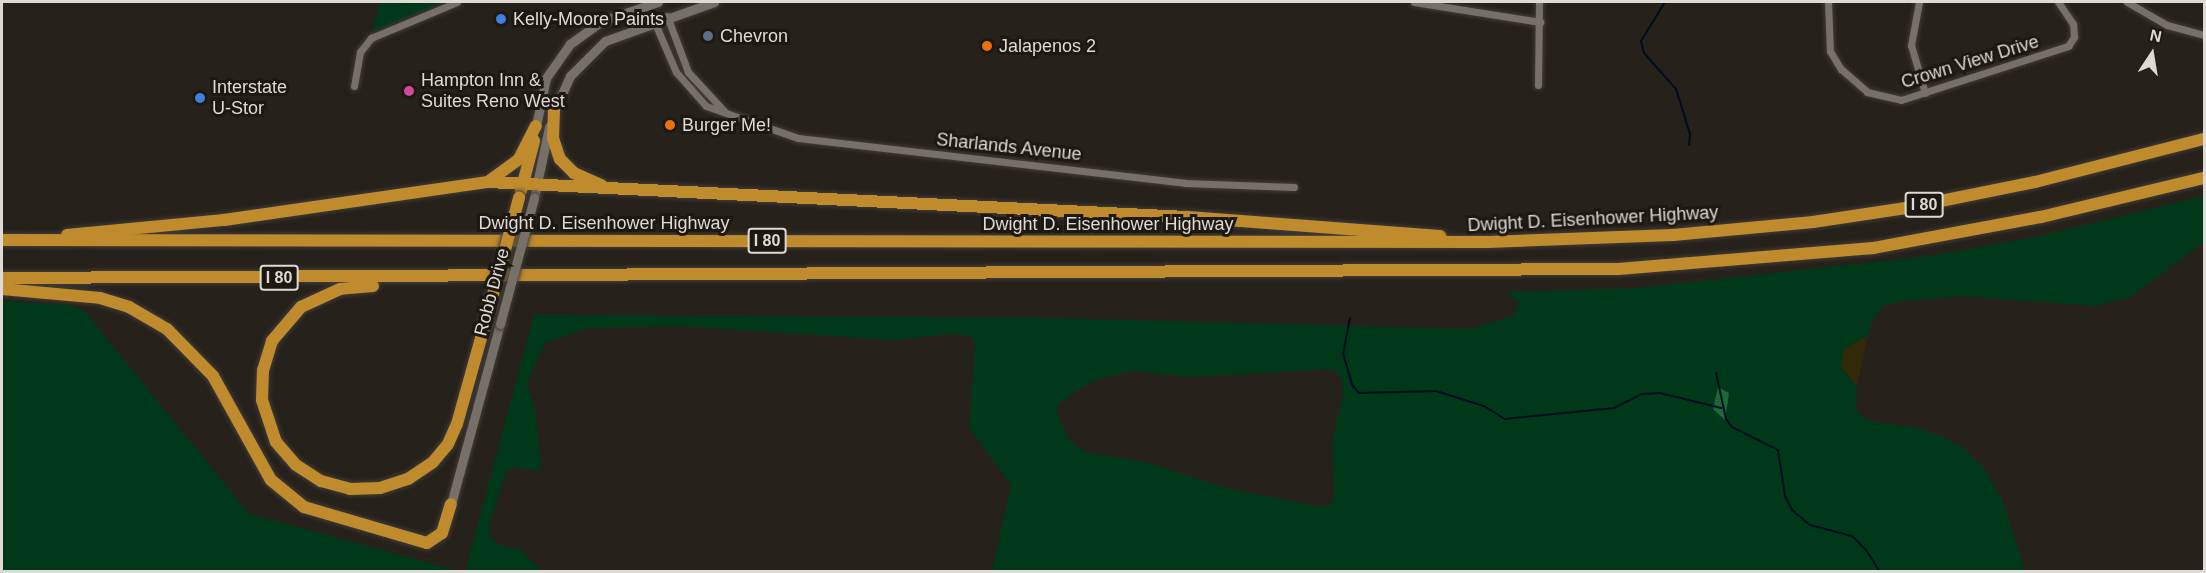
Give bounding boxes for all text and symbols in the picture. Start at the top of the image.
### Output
place label: Kelly-Moore Paints [513,8,664,30]
marker: Kelly-Moore Paints [494,12,508,26]
north arrow [2122,24,2182,84]
place label: Chevron [720,25,788,47]
text: N [2148,26,2163,45]
marker: Chevron [701,29,715,43]
street label: Crown View Drive [1899,31,2041,93]
place label: Jalapenos 2 [999,35,1096,57]
marker: Jalapenos 2 [980,39,994,53]
place label: Hampton Inn & Suites Reno West [421,70,565,112]
place label: Interstate U-Stor [212,77,287,119]
marker: Hampton Inn & Suites Reno West [402,84,416,98]
marker: Interstate U-Stor [193,91,207,105]
place label: Burger Me! [682,114,771,136]
marker: Burger Me! [663,118,677,132]
street label: Sharlands Avenue [935,129,1083,165]
road number: I 80 [1904,192,1944,218]
street label: Dwight D. Eisenhower Highway [1467,202,1719,236]
street label: Dwight D. Eisenhower Highway [478,212,730,234]
street label: Dwight D. Eisenhower Highway [982,213,1234,235]
road number: I 80 [748,228,786,254]
street label: Robb Drive [470,246,514,338]
road number: I 80 [260,265,298,291]

